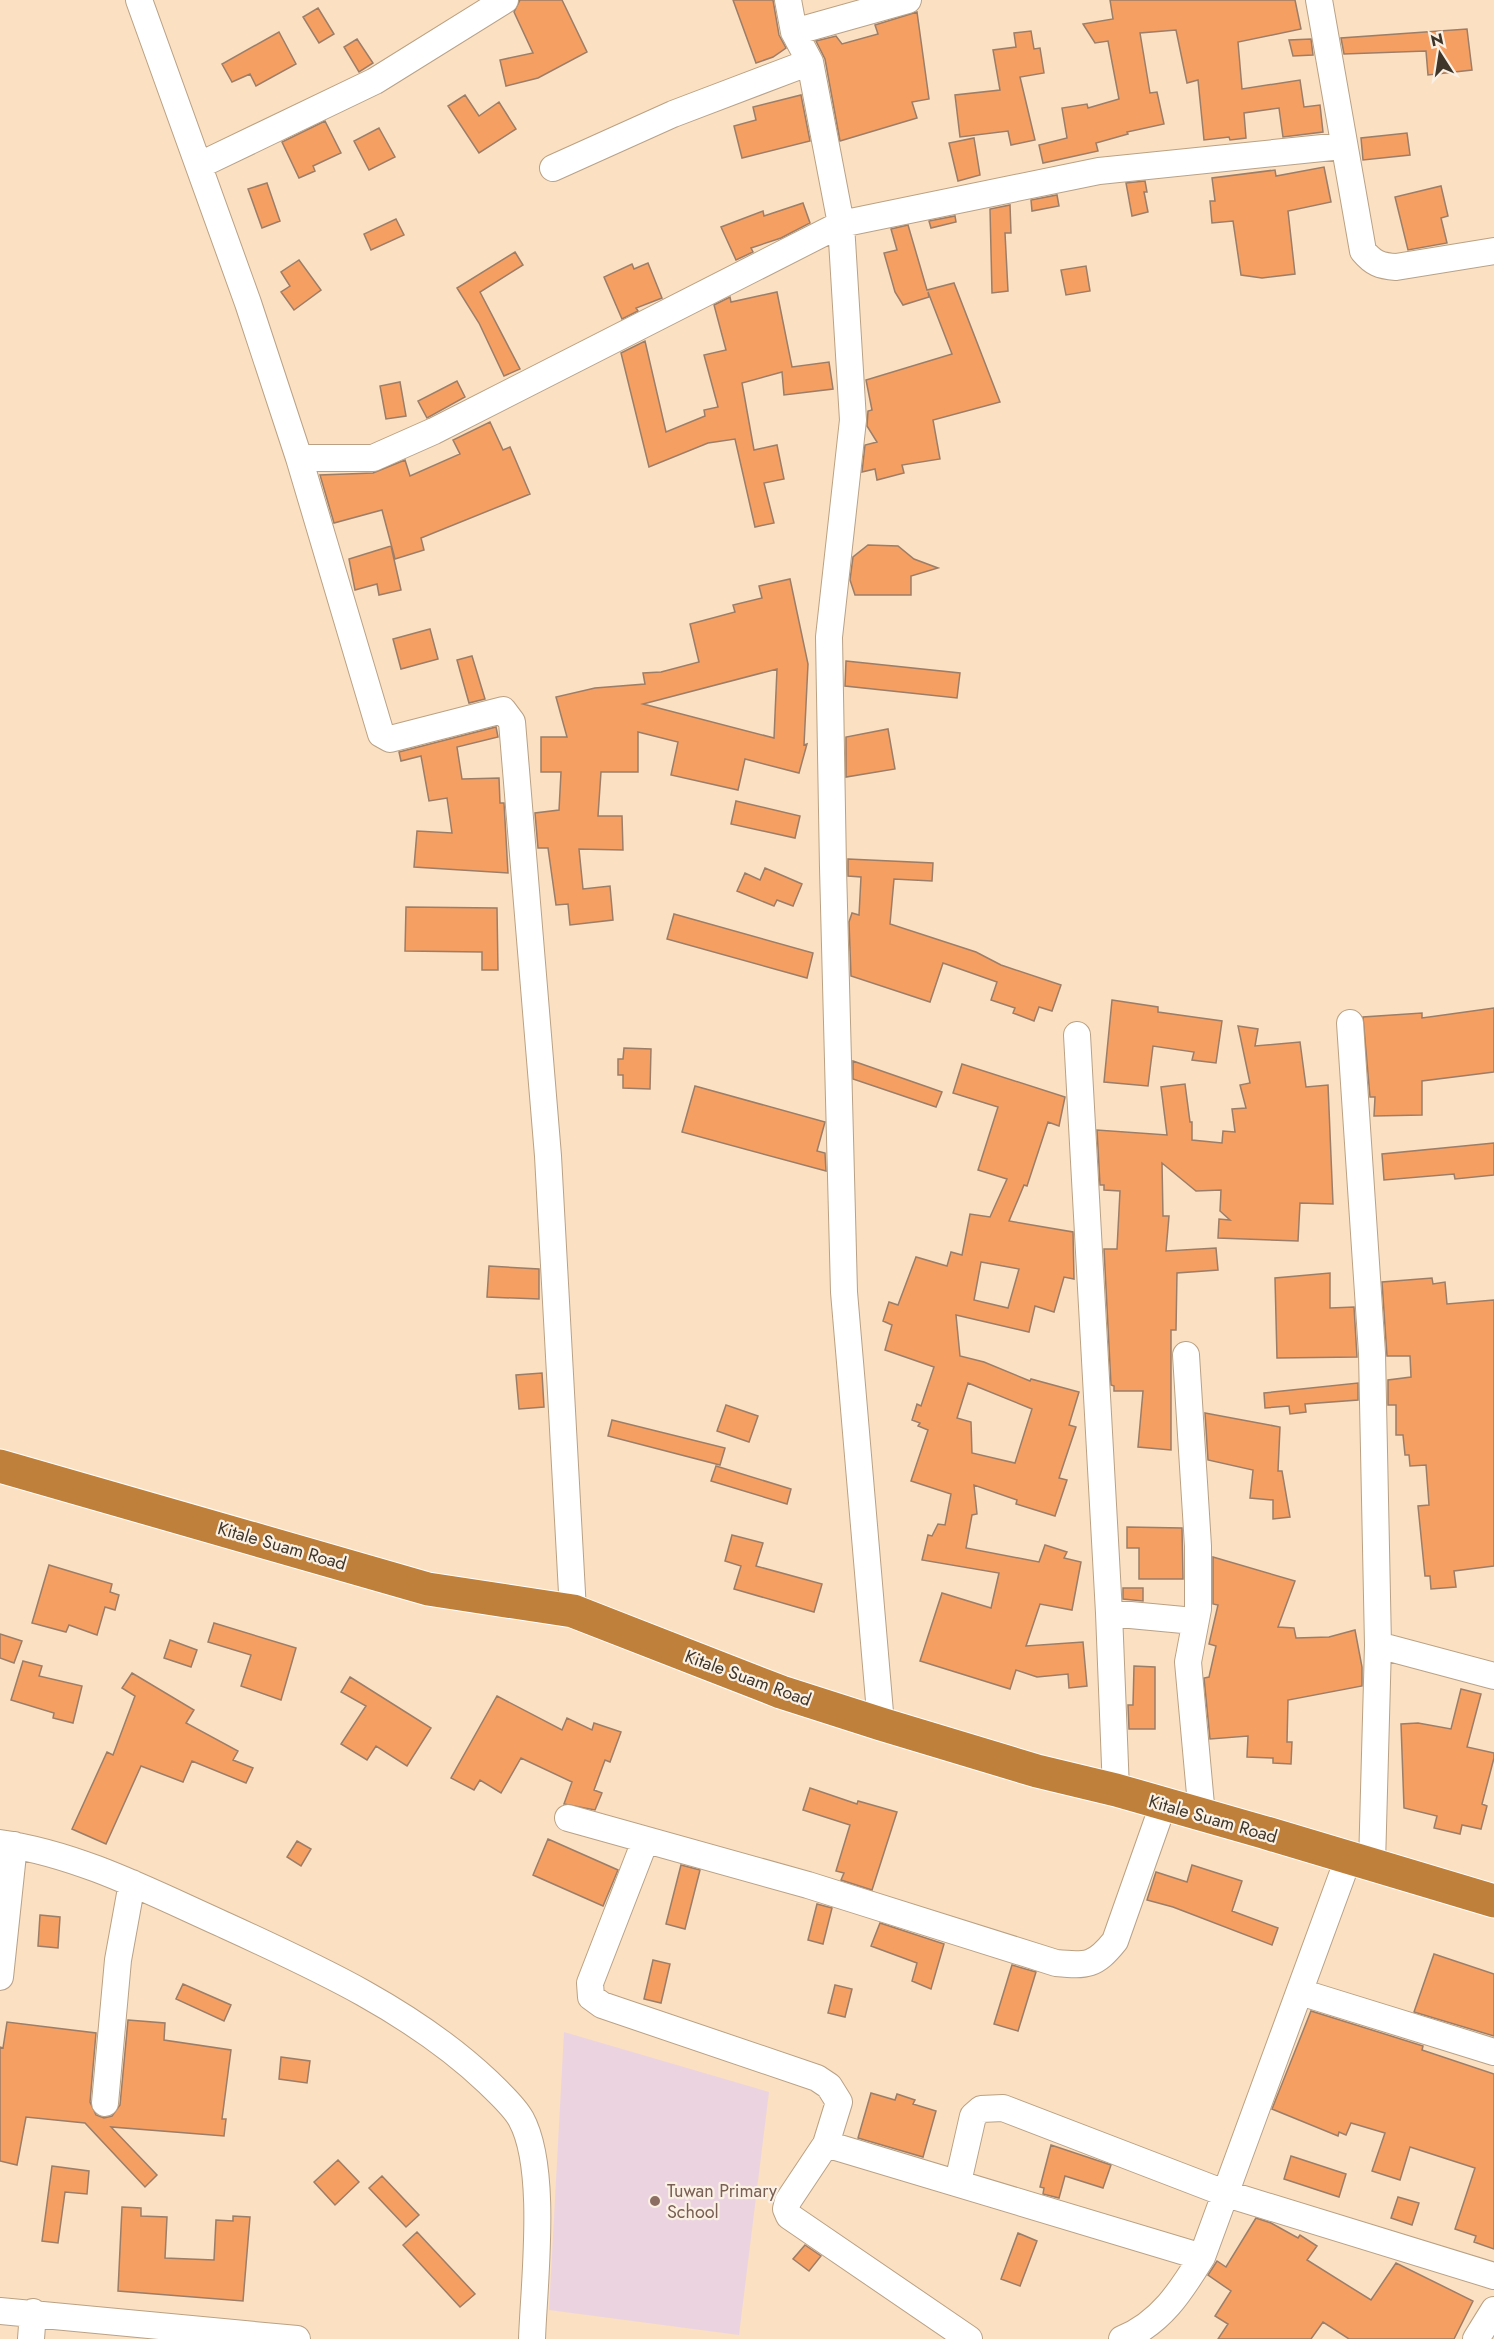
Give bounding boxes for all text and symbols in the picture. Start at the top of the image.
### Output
north arrow [1410,24,1470,84]
text: N [1428,27,1446,52]
street label: Kitale Suam Road [215,1515,349,1577]
street label: Kitale Suam Road [681,1643,815,1713]
street label: Kitale Suam Road [1146,1788,1280,1850]
place label: Tuwan Primary School [667,2178,777,2225]
marker: Tuwan Primary School [648,2194,662,2208]

